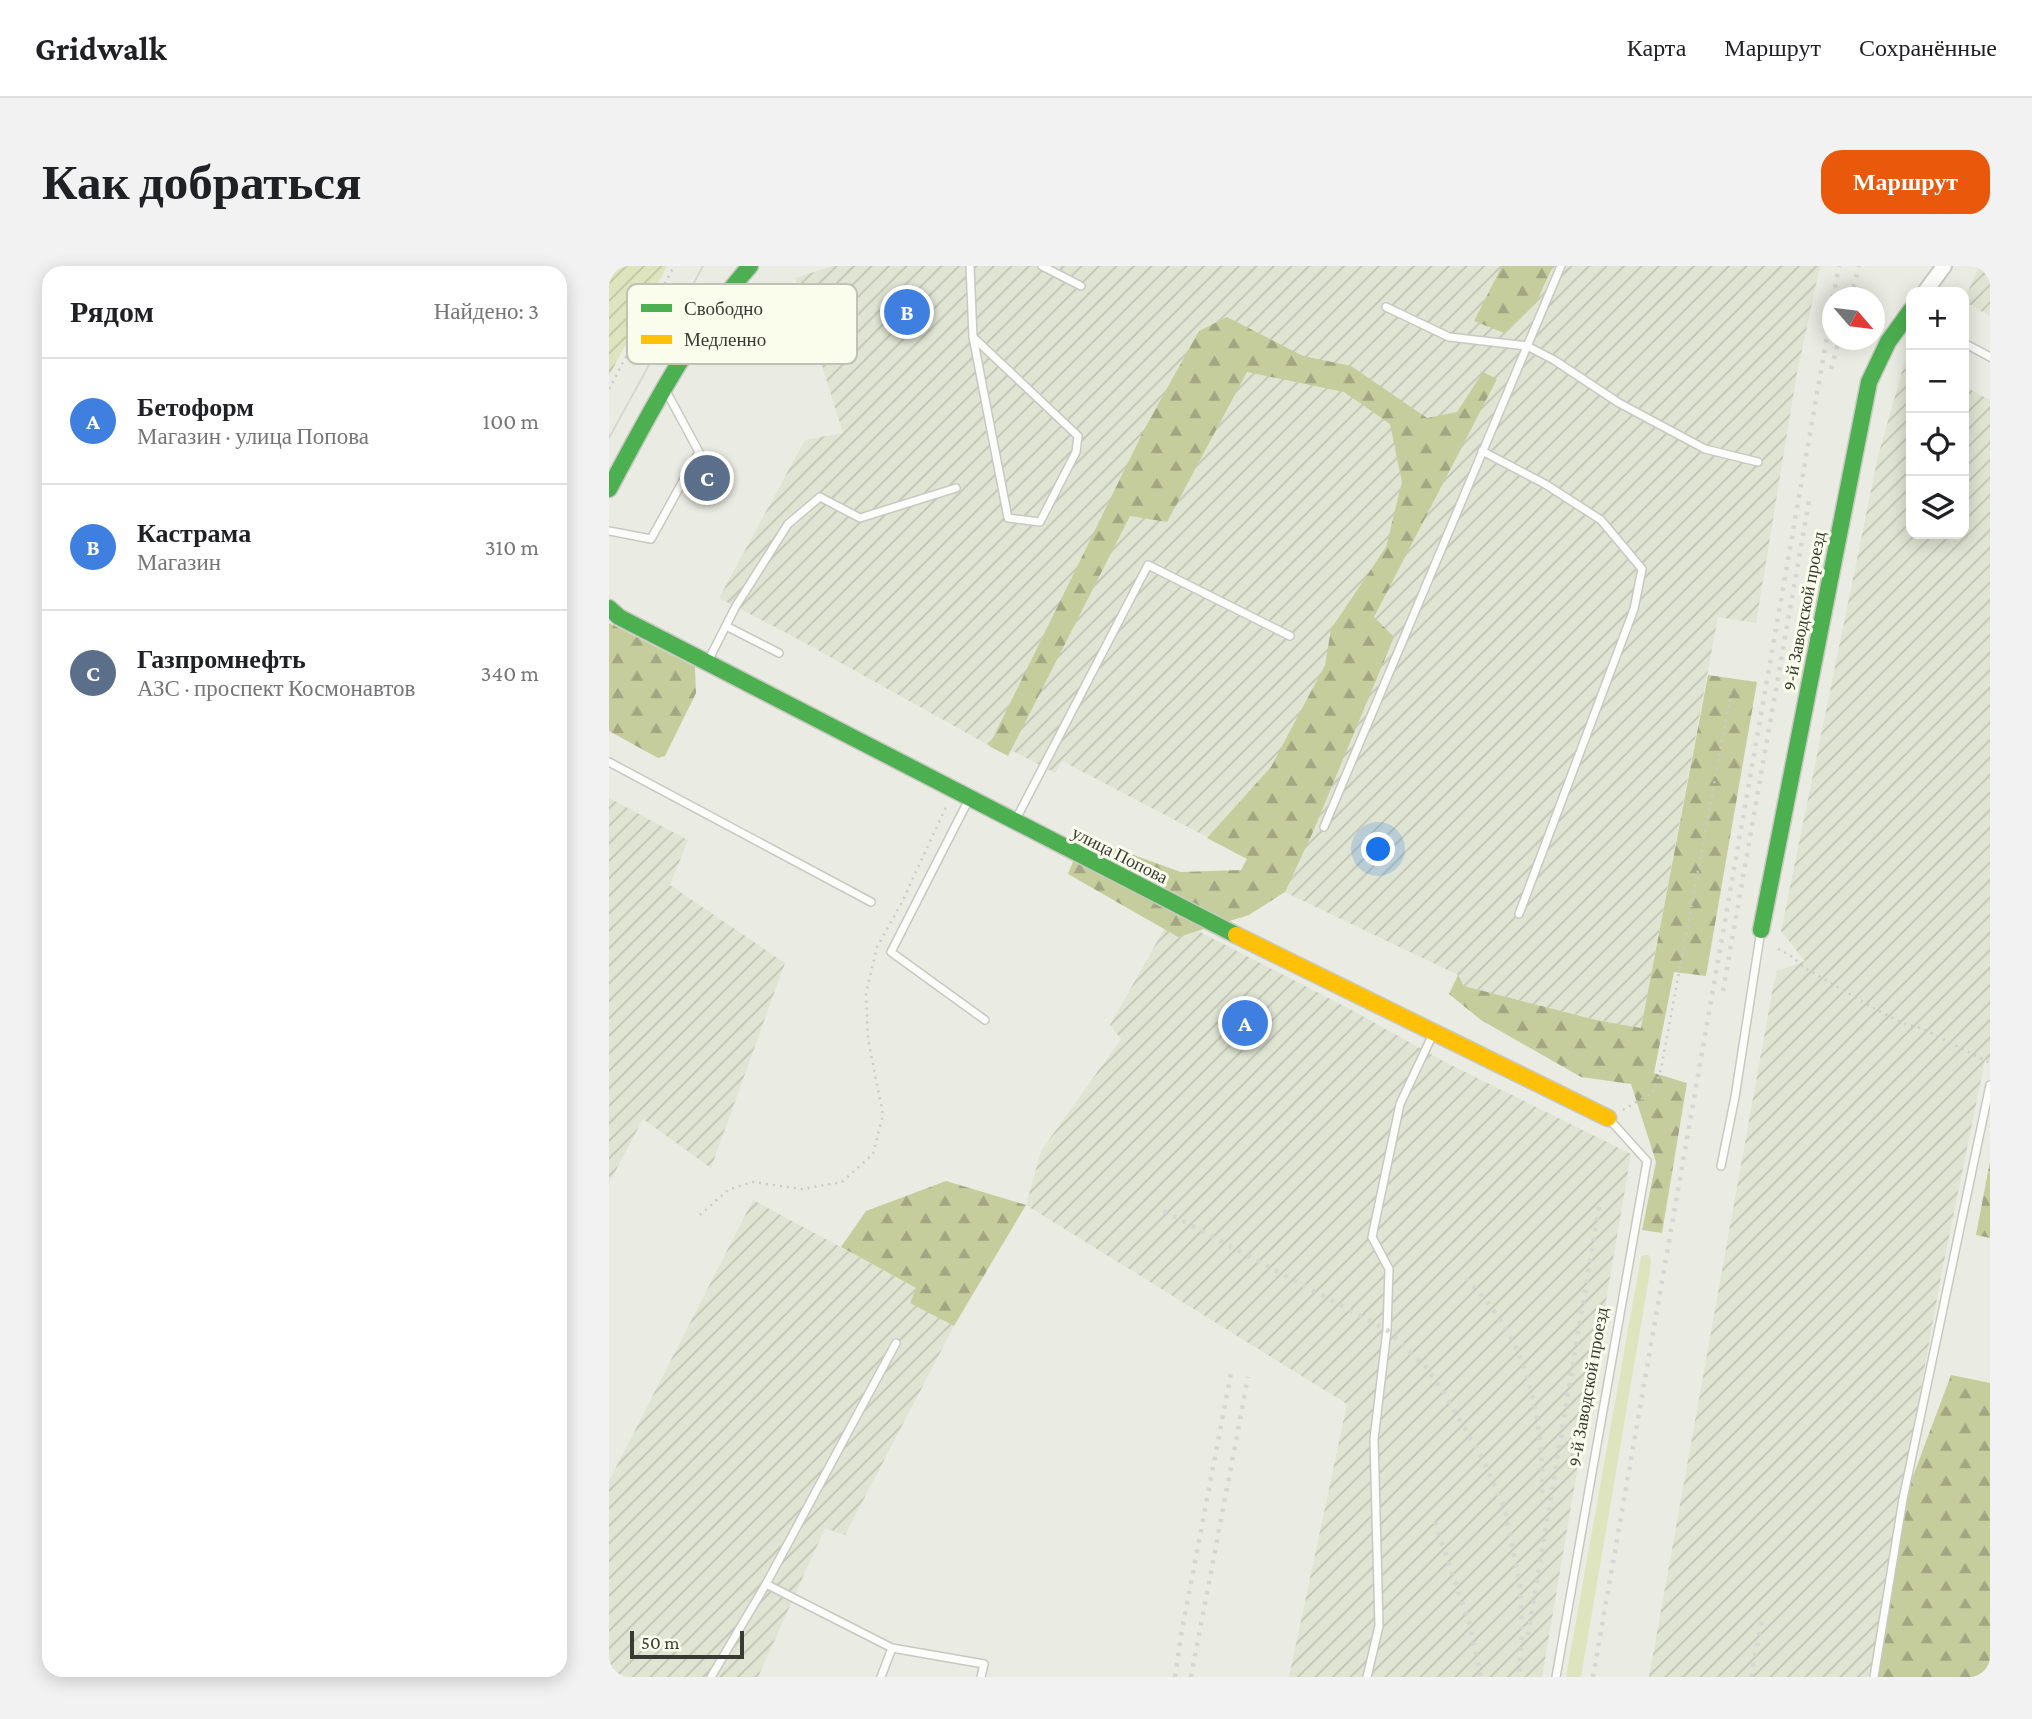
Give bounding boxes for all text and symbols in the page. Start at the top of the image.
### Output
text: Gridwalk [35,30,167,67]
text: Карта [1627,34,1686,61]
text: Маршрут [1724,34,1821,61]
text: Сохранённые [1859,34,1997,61]
button: Маршрут [1821,150,1990,214]
text: Как добраться [42,155,362,210]
legend [627,284,857,364]
pin: B [884,286,930,338]
north arrow [1822,287,1885,350]
map controls [1906,287,1969,539]
button: + [1906,287,1969,350]
text: Рядом [70,295,154,328]
text: Найдено: 3 [434,298,539,324]
text: Свободно [684,298,763,319]
text: Медленно [684,329,766,350]
button: − [1906,350,1969,413]
text: Бетоформ [137,393,254,422]
text: A [86,408,100,434]
text: 100 m [483,408,539,434]
button: locate [1906,413,1969,476]
text: Магазин · улица Попова [137,423,369,449]
pin: C [684,452,730,504]
button: layers [1906,476,1969,539]
text: Кастрама [137,519,251,548]
street label: 9-й Заводской проезд [1779,530,1829,692]
text: B [86,534,100,560]
text: 310 m [485,534,539,560]
text: Магазин [137,549,221,575]
text: Газпромнефть [137,645,306,674]
text: C [86,660,100,686]
text: 340 m [481,660,539,686]
text: АЗС · проспект Космонавтов [137,675,415,701]
street label: улица Попова [1069,822,1171,888]
your location [1361,832,1395,866]
pin: A [1222,997,1268,1049]
street label: 9-й Заводской проезд [1564,1306,1612,1468]
scale bar [630,1628,744,1660]
text: 50 m [641,1632,680,1653]

